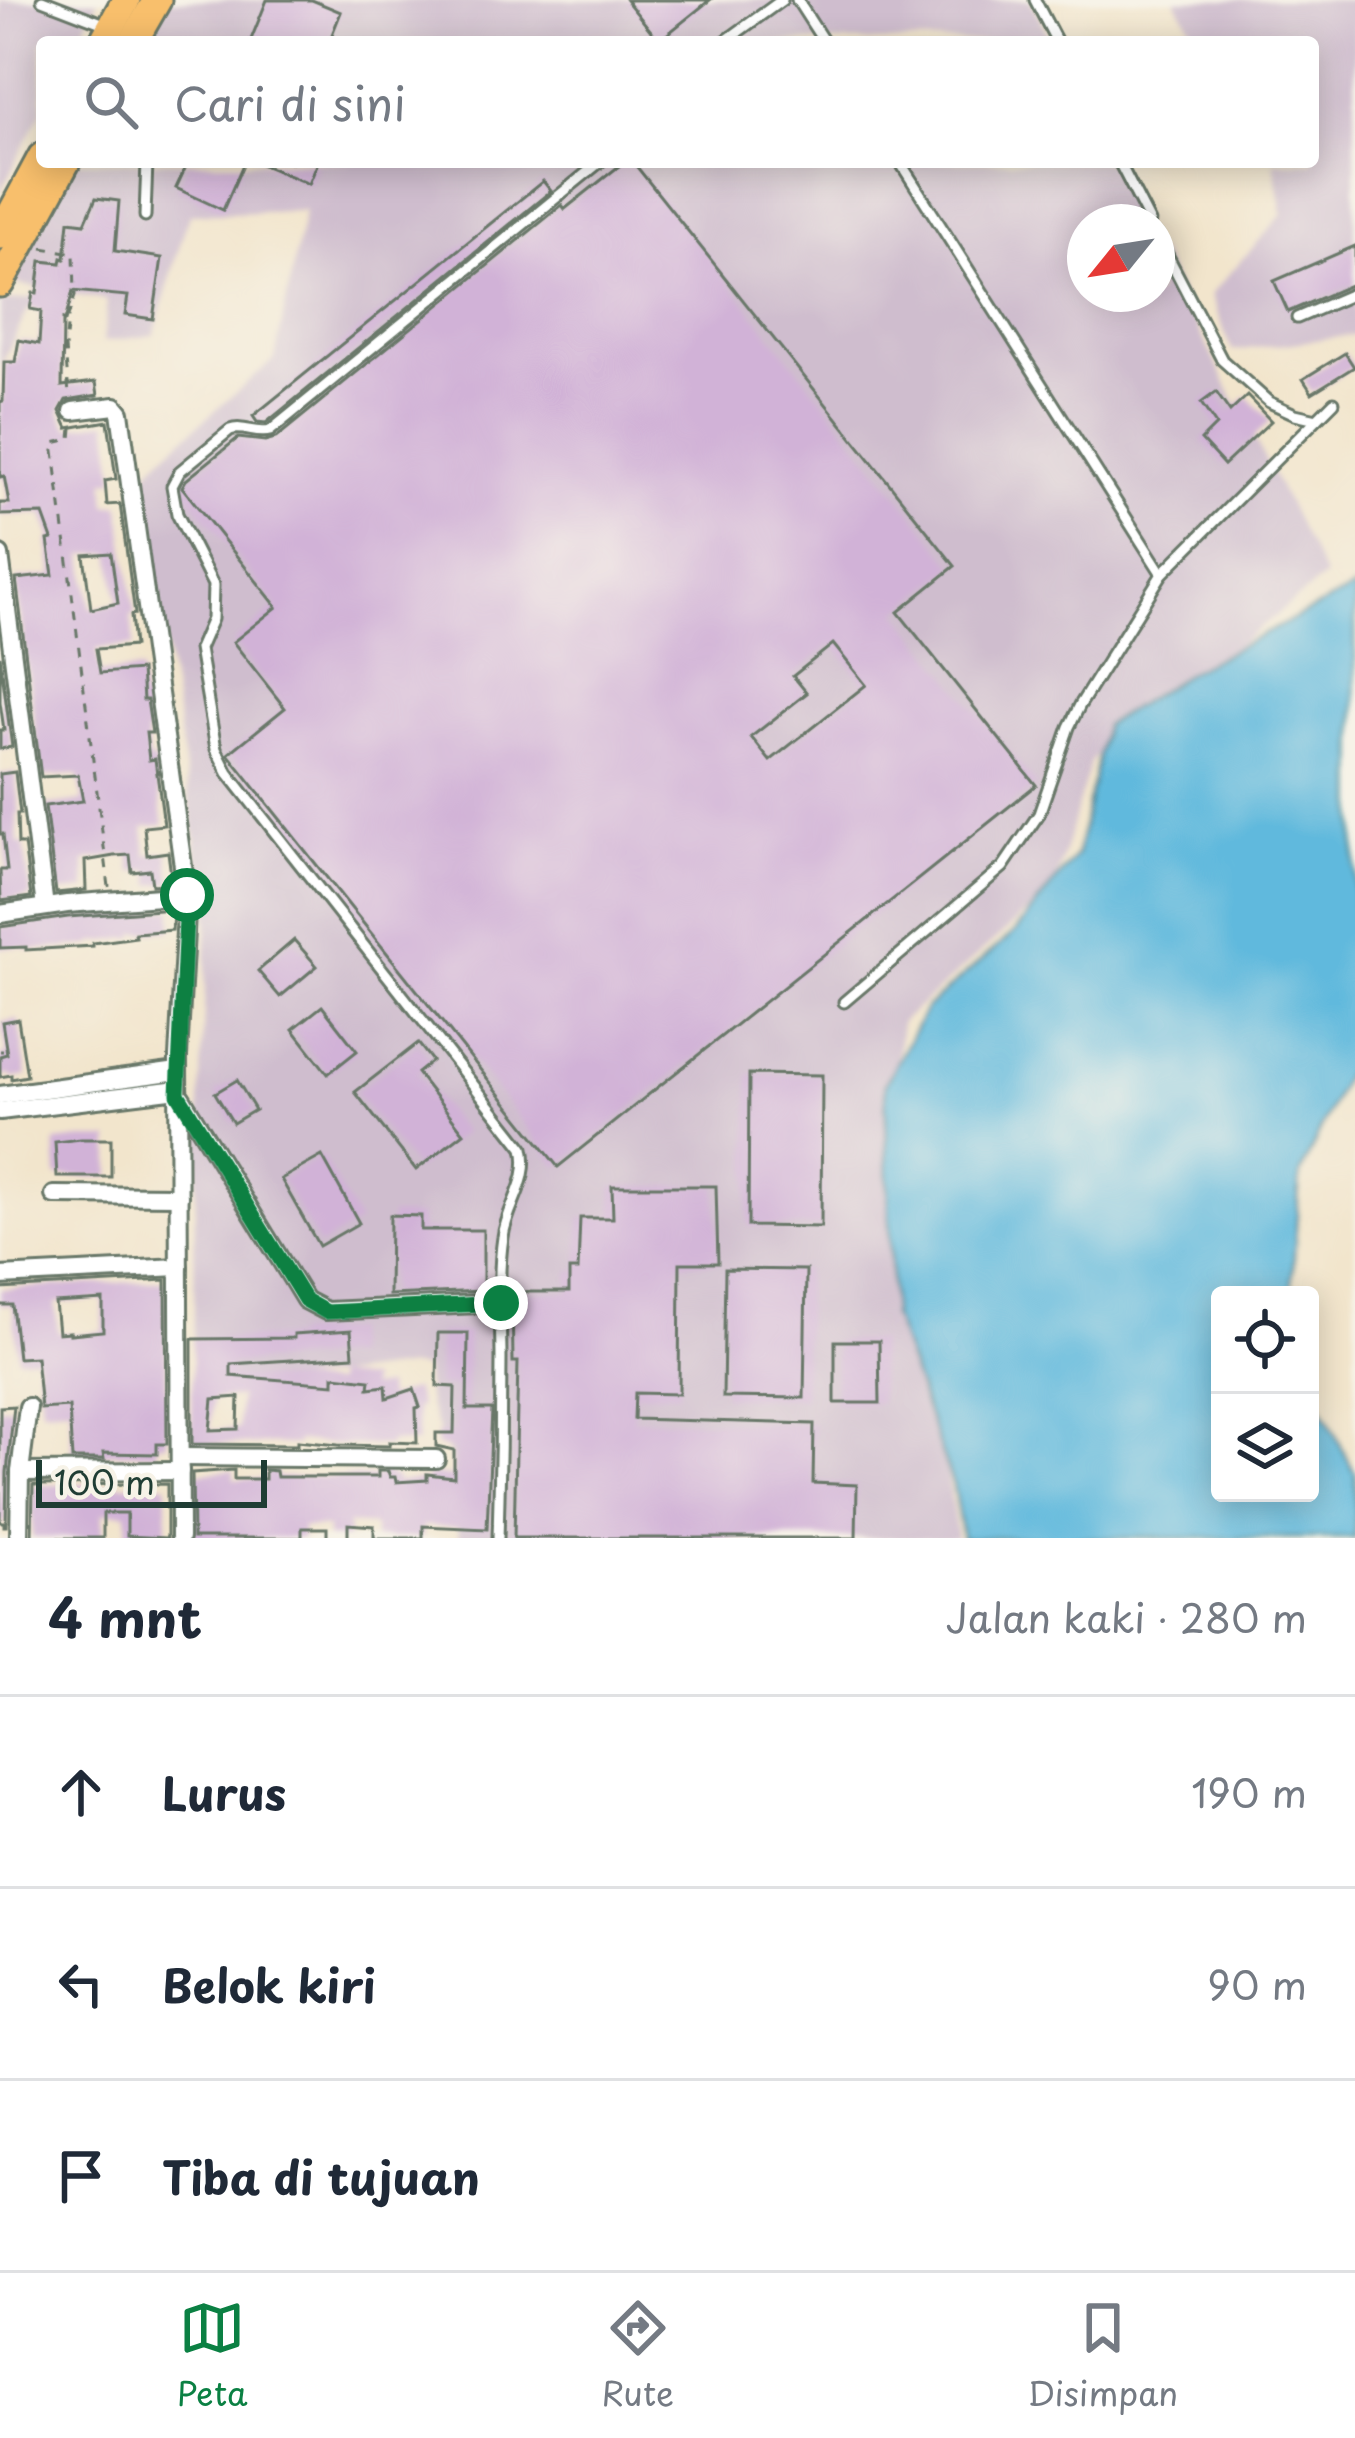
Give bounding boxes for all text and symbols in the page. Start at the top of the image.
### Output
search box [36,36,1319,168]
text: Cari di sini [174,68,406,136]
icon: search [78,69,144,135]
north arrow [1067,204,1175,312]
route start [160,868,214,922]
route end [474,1276,528,1330]
map controls [1211,1286,1319,1502]
button: locate [1211,1286,1319,1394]
button: layers [1211,1394,1319,1502]
scale bar [36,1454,267,1507]
text: 100 m [54,1456,155,1506]
text: 4 mnt [48,1578,202,1655]
text: Jalan kaki · 280 m [946,1587,1307,1646]
text: Lurus [162,1758,286,1826]
icon: ahead [48,1759,114,1825]
text: 190 m [1191,1762,1307,1821]
text: Belok kiri [162,1950,376,2018]
icon: left [48,1951,114,2017]
text: 90 m [1207,1954,1307,2013]
text: Tiba di tujuan [162,2142,480,2210]
icon: arrive [48,2143,114,2209]
tab: Peta [177,2295,248,2417]
tab: Rute [601,2295,674,2417]
tab: Disimpan [1028,2295,1178,2417]

